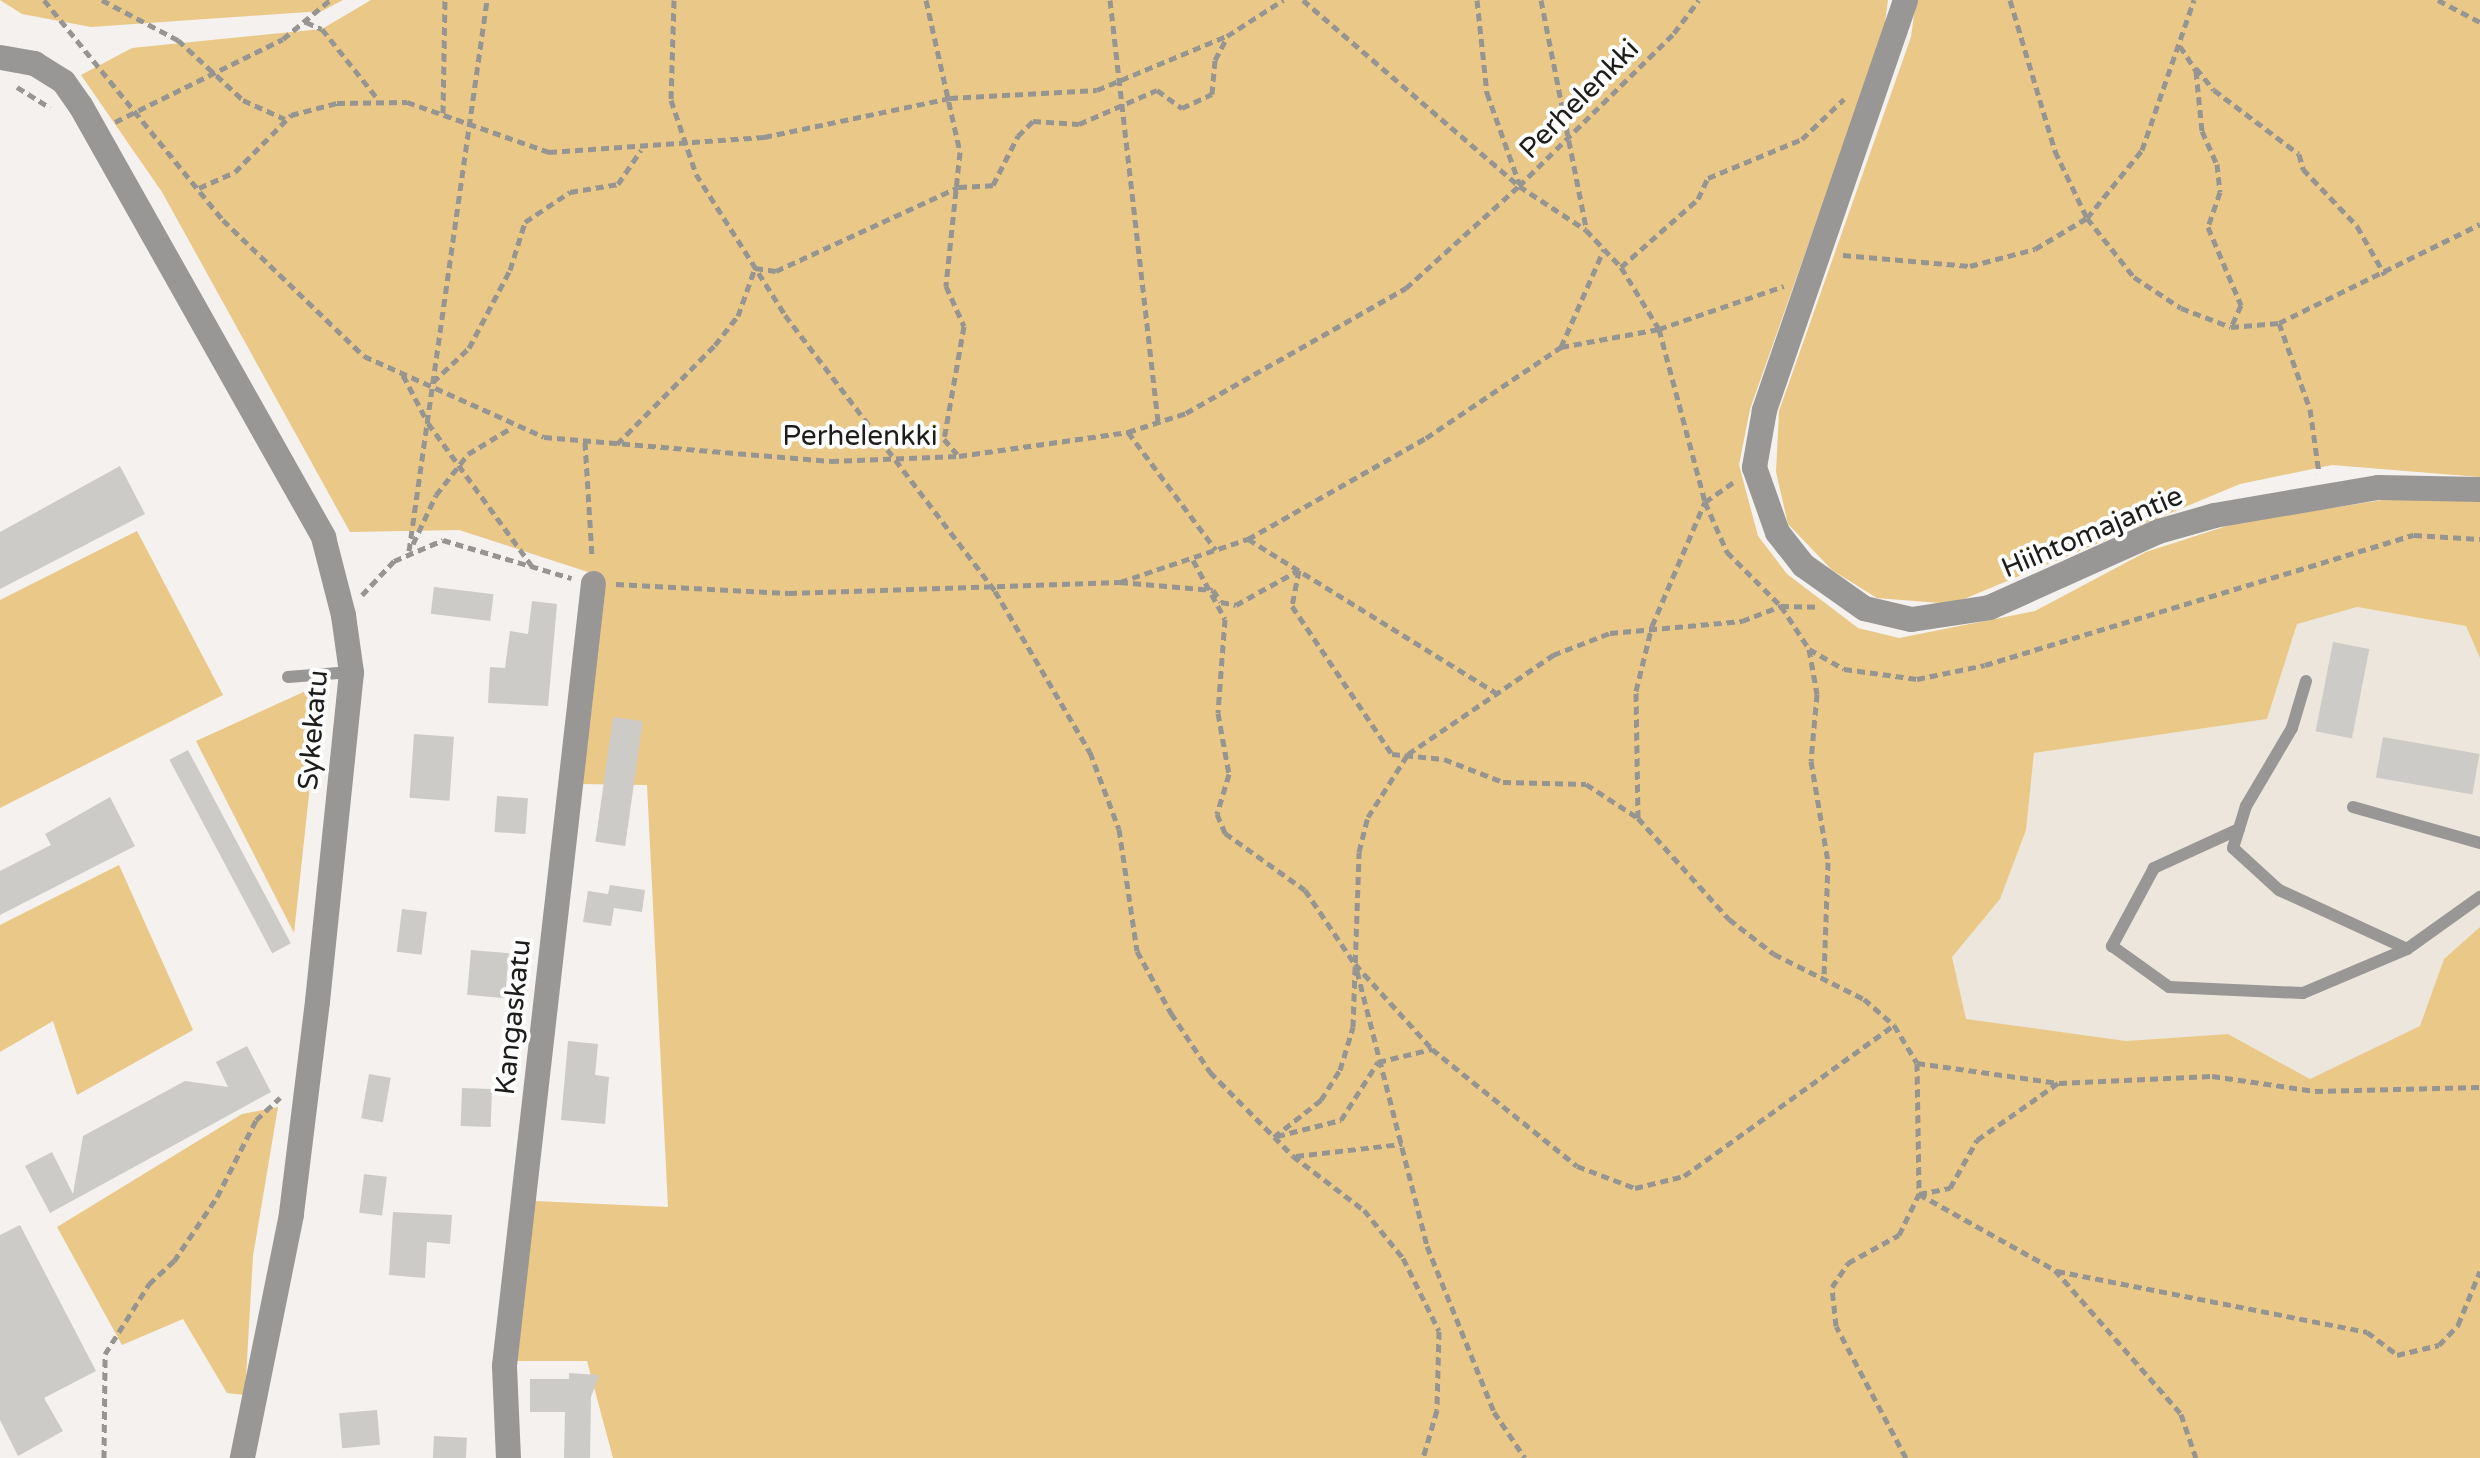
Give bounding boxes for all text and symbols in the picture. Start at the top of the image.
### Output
street label: Perhelenkki [1512,32,1646,166]
street label: Perhelenkki [782,419,938,453]
street label: Hiihtomajantie [1996,479,2188,585]
street label: Sykekatu [291,669,335,791]
street label: Kangaskatu [488,937,538,1097]

